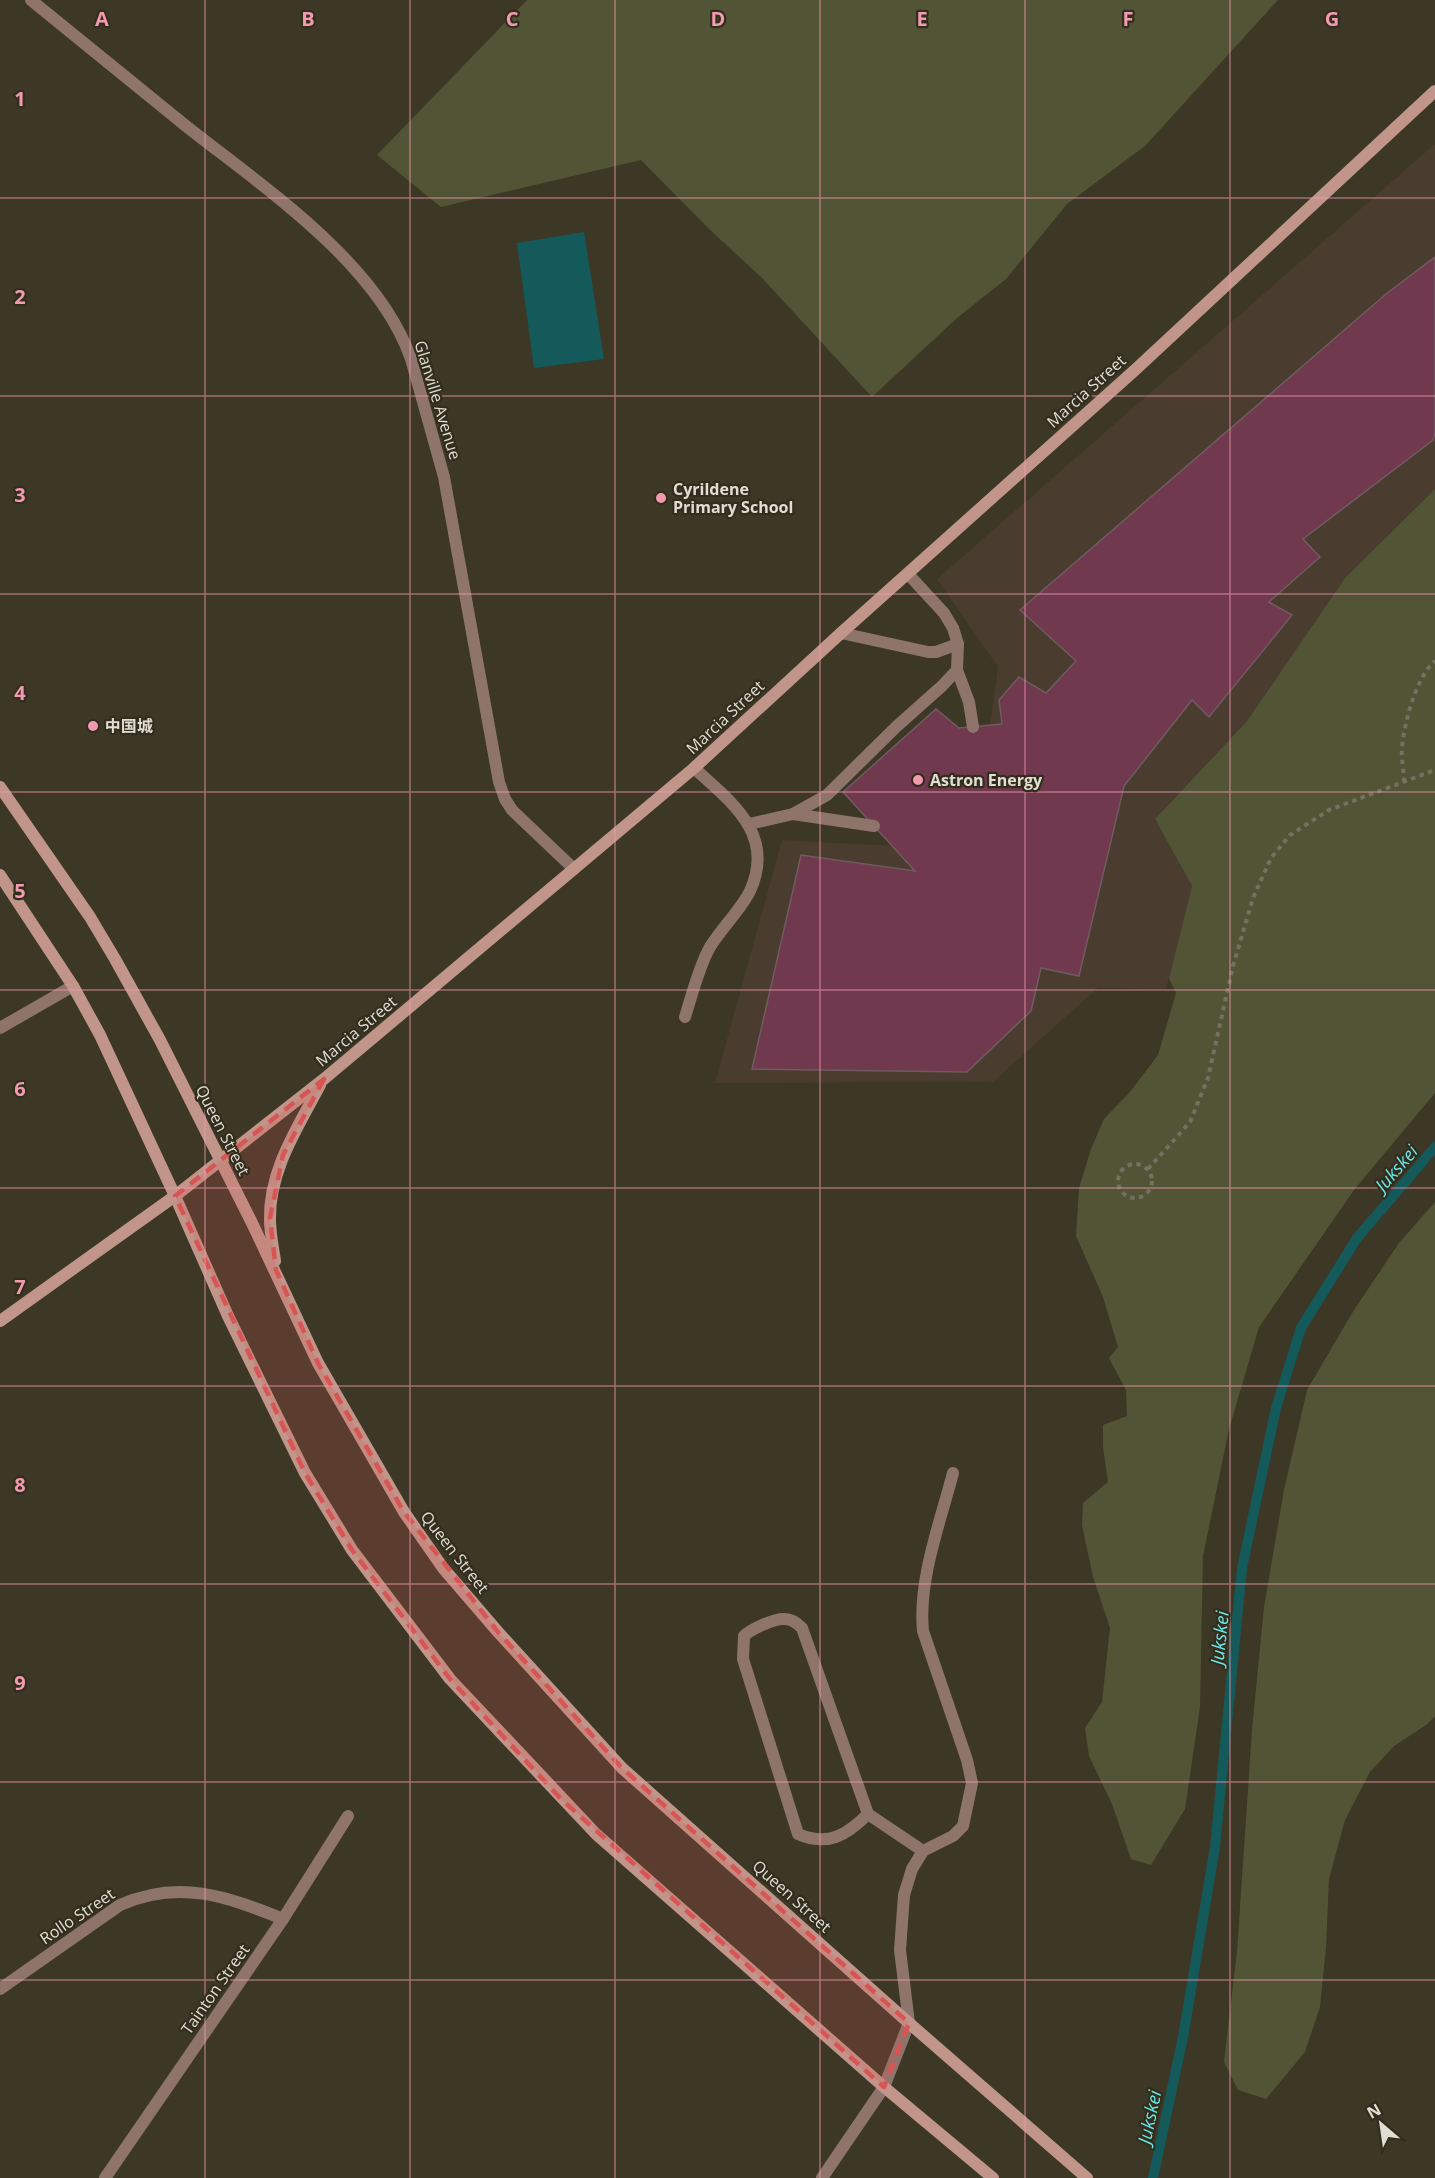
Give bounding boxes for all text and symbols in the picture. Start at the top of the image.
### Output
text: A [95,5,109,32]
text: B [301,5,315,32]
text: C [506,5,519,32]
text: D [711,5,725,32]
text: E [916,5,928,32]
text: F [1123,5,1133,32]
text: G [1325,5,1339,32]
text: 1 [14,85,26,112]
text: 2 [14,283,26,310]
street label: Glanville Avenue [409,338,467,462]
street label: Marcia Street [1042,349,1130,432]
place label: Cyrildene Primary School [673,478,793,518]
text: 3 [14,481,26,508]
marker: Cyrildene Primary School [654,491,668,505]
street label: Marcia Street [681,675,769,759]
text: 4 [14,679,26,706]
place label: 中国城 [105,715,153,737]
marker: 中国城 [86,719,100,733]
place label: Astron Energy [930,769,1043,791]
marker: Astron Energy [911,773,925,787]
text: 5 [14,877,26,904]
street label: Marcia Street [311,990,401,1071]
text: 6 [14,1075,26,1102]
street label: Queen Street [191,1081,255,1179]
water label: Jukskei [1367,1139,1423,1199]
text: 7 [14,1273,26,1300]
text: 8 [14,1471,26,1498]
street label: Queen Street [416,1506,494,1598]
water label: Jukskei [1204,1609,1234,1669]
text: 9 [14,1669,26,1696]
street label: Queen Street [748,1855,836,1937]
street label: Rollo Street [35,1883,119,1949]
street label: Tainton Street [176,1939,254,2039]
water label: Jukskei [1131,2088,1166,2149]
north arrow [1351,2094,1411,2154]
text: N [1363,2098,1385,2124]

